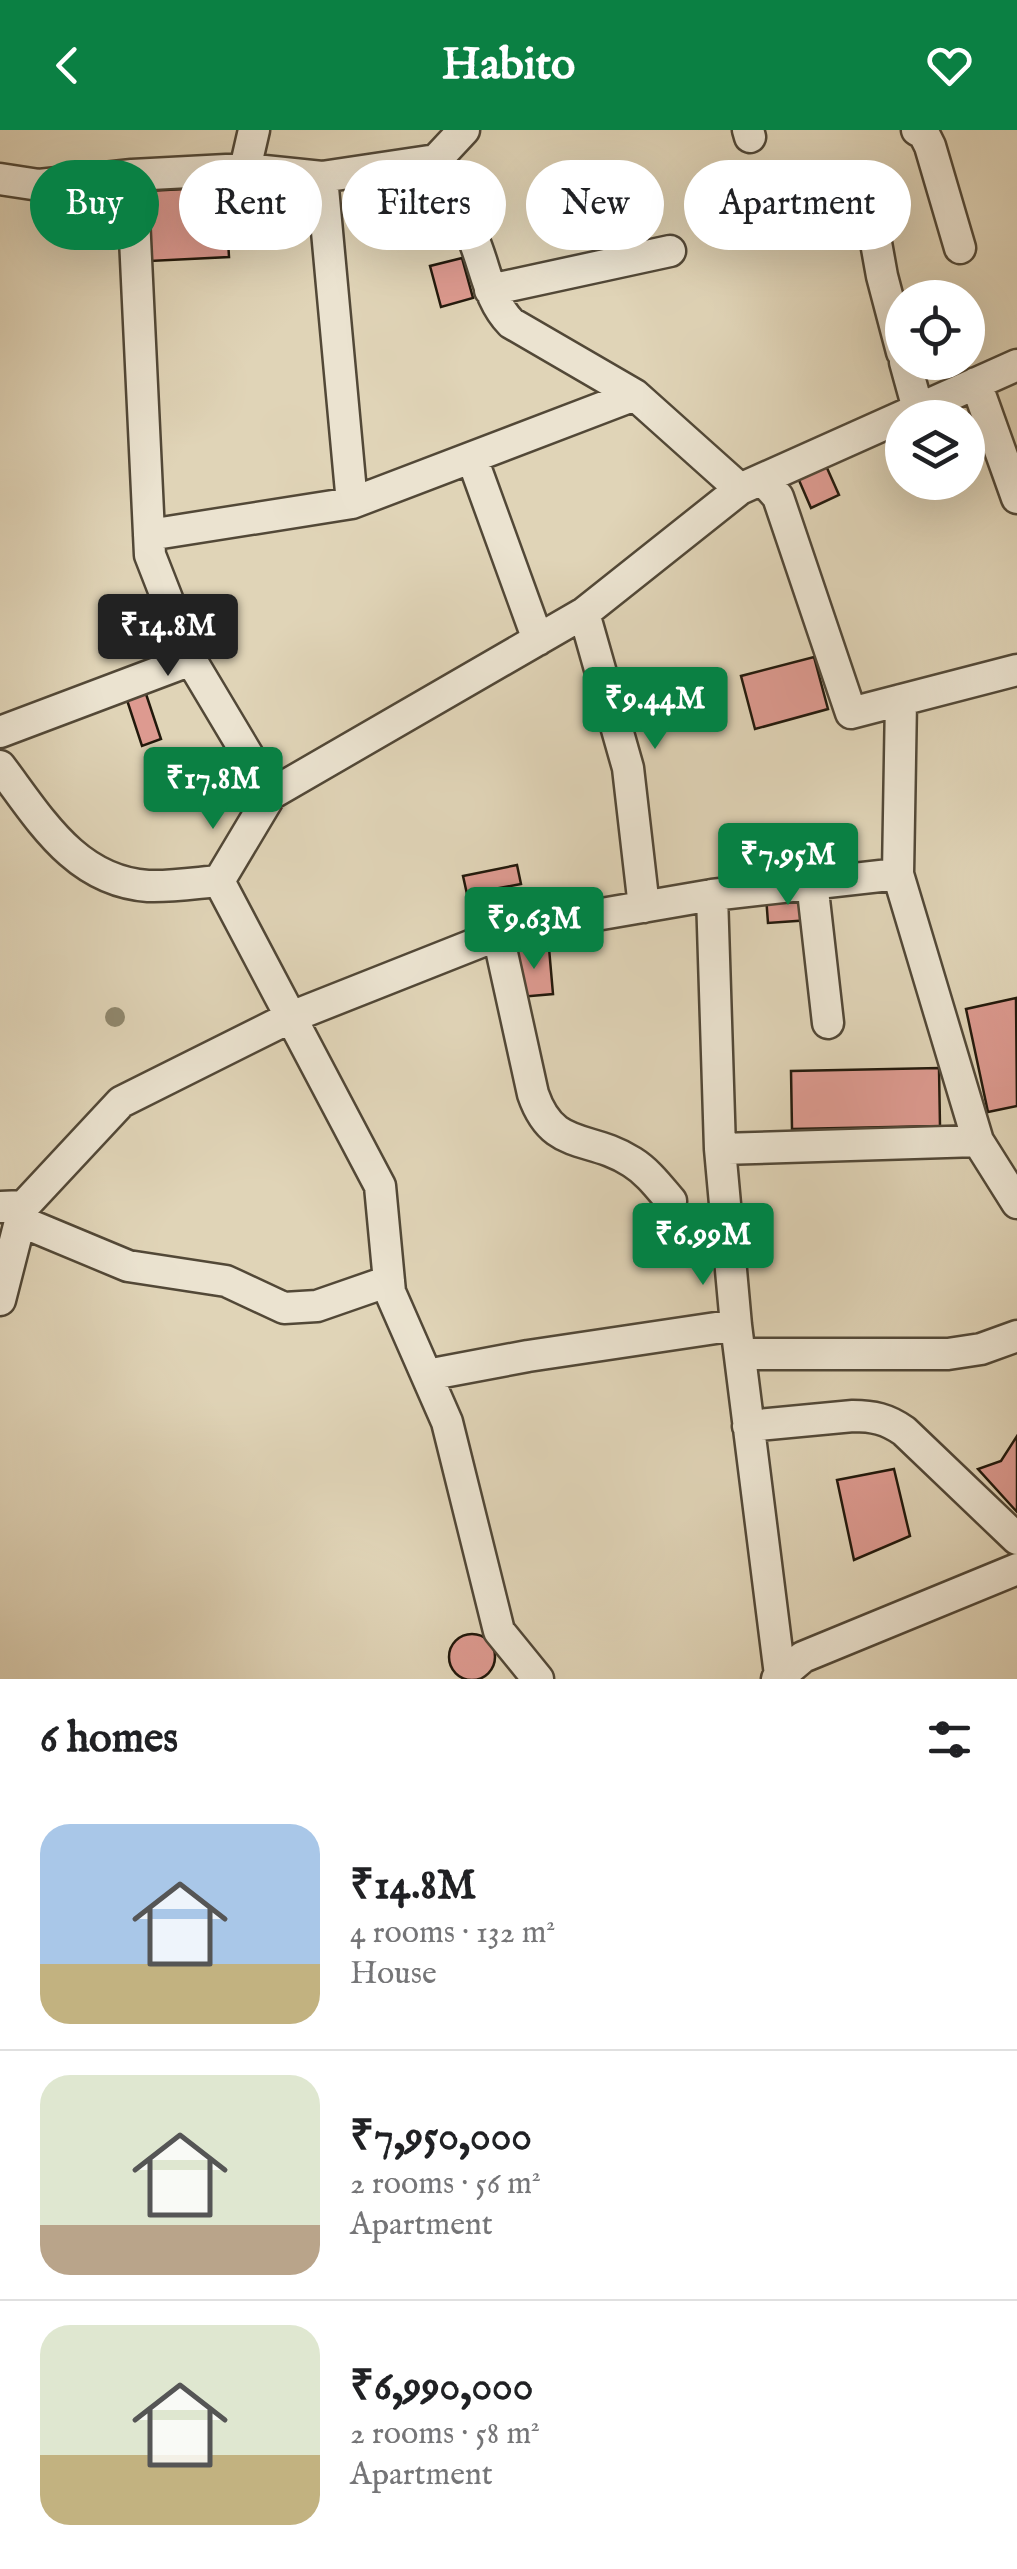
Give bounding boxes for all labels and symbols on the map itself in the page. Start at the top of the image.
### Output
pin: ₹14.8M [87,594,249,679]
pin: ₹9.44M [574,667,736,752]
pin: ₹17.8M [132,747,294,832]
pin: ₹7.95M [707,823,869,908]
pin: ₹9.63M [453,887,615,972]
pin: ₹6.99M [622,1203,784,1288]

